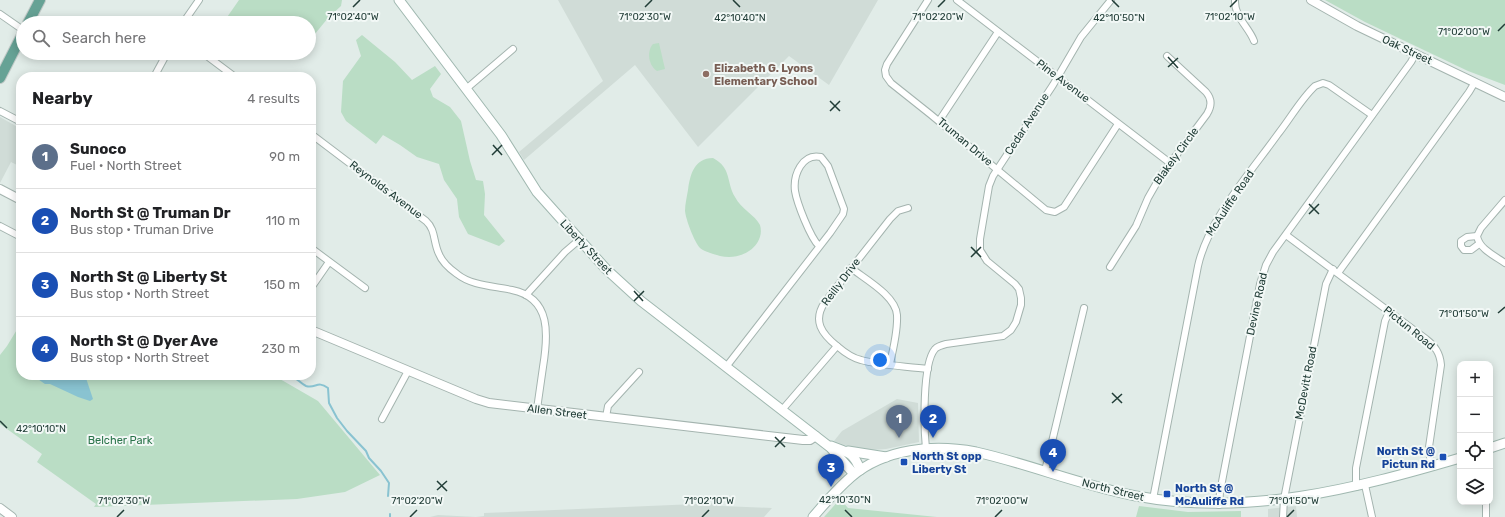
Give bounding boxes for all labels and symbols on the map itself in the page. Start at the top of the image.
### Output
text: 71°02'40"W [327,11,379,23]
text: 71°02'30"W [619,11,671,23]
text: 71°02'20"W [912,11,964,23]
text: 71°02'10"W [1205,11,1255,23]
text: 42°10'40"N [714,12,766,24]
text: 42°10'50"N [1093,12,1145,24]
text: 71°02'00"W [1438,26,1490,38]
street label: Oak Street [1380,33,1435,68]
street label: Pine Avenue [1034,57,1092,105]
place label: Elizabeth G. Lyons Elementary School [714,62,817,88]
marker: Elizabeth G. Lyons Elementary School [701,69,711,79]
street label: Cedar Avenue [1002,91,1052,157]
street label: Truman Drive [935,115,995,169]
street label: Blakely Circle [1151,125,1201,187]
street label: Reynolds Avenue [347,158,425,222]
street label: McAuliffe Road [1203,168,1257,238]
street label: Liberty Street [557,217,615,278]
street label: Reilly Drive [819,256,863,308]
street label: Devine Road [1244,271,1270,337]
street label: Pictun Road [1381,303,1437,353]
text: 71°01'50"W [1439,308,1489,320]
street label: McDevitt Road [1293,345,1319,421]
your location [870,350,890,370]
street label: Allen Street [526,402,588,422]
pin: 1 [886,405,912,438]
pin: 2 [920,405,946,438]
text: 42°10'10"N [16,423,66,435]
park label: Belcher Park [88,434,153,447]
pin: 4 [1040,439,1066,472]
place label: North St @ Pictun Rd [1377,445,1435,471]
place label: North St opp Liberty St [912,450,982,476]
marker: North St @ Pictun Rd [1438,452,1448,462]
pin: 3 [818,454,844,487]
marker: North St opp Liberty St [899,457,909,467]
street label: North Street [1081,476,1146,504]
place label: North St @ McAuliffe Rd [1175,482,1244,508]
marker: North St @ McAuliffe Rd [1162,489,1172,499]
text: 42°10'30"N [819,494,871,506]
text: 71°02'30"W [98,495,150,507]
text: 71°02'20"W [391,495,443,507]
text: 71°02'10"W [684,495,734,507]
text: 71°02'00"W [976,495,1028,507]
text: 71°01'50"W [1269,495,1319,507]

